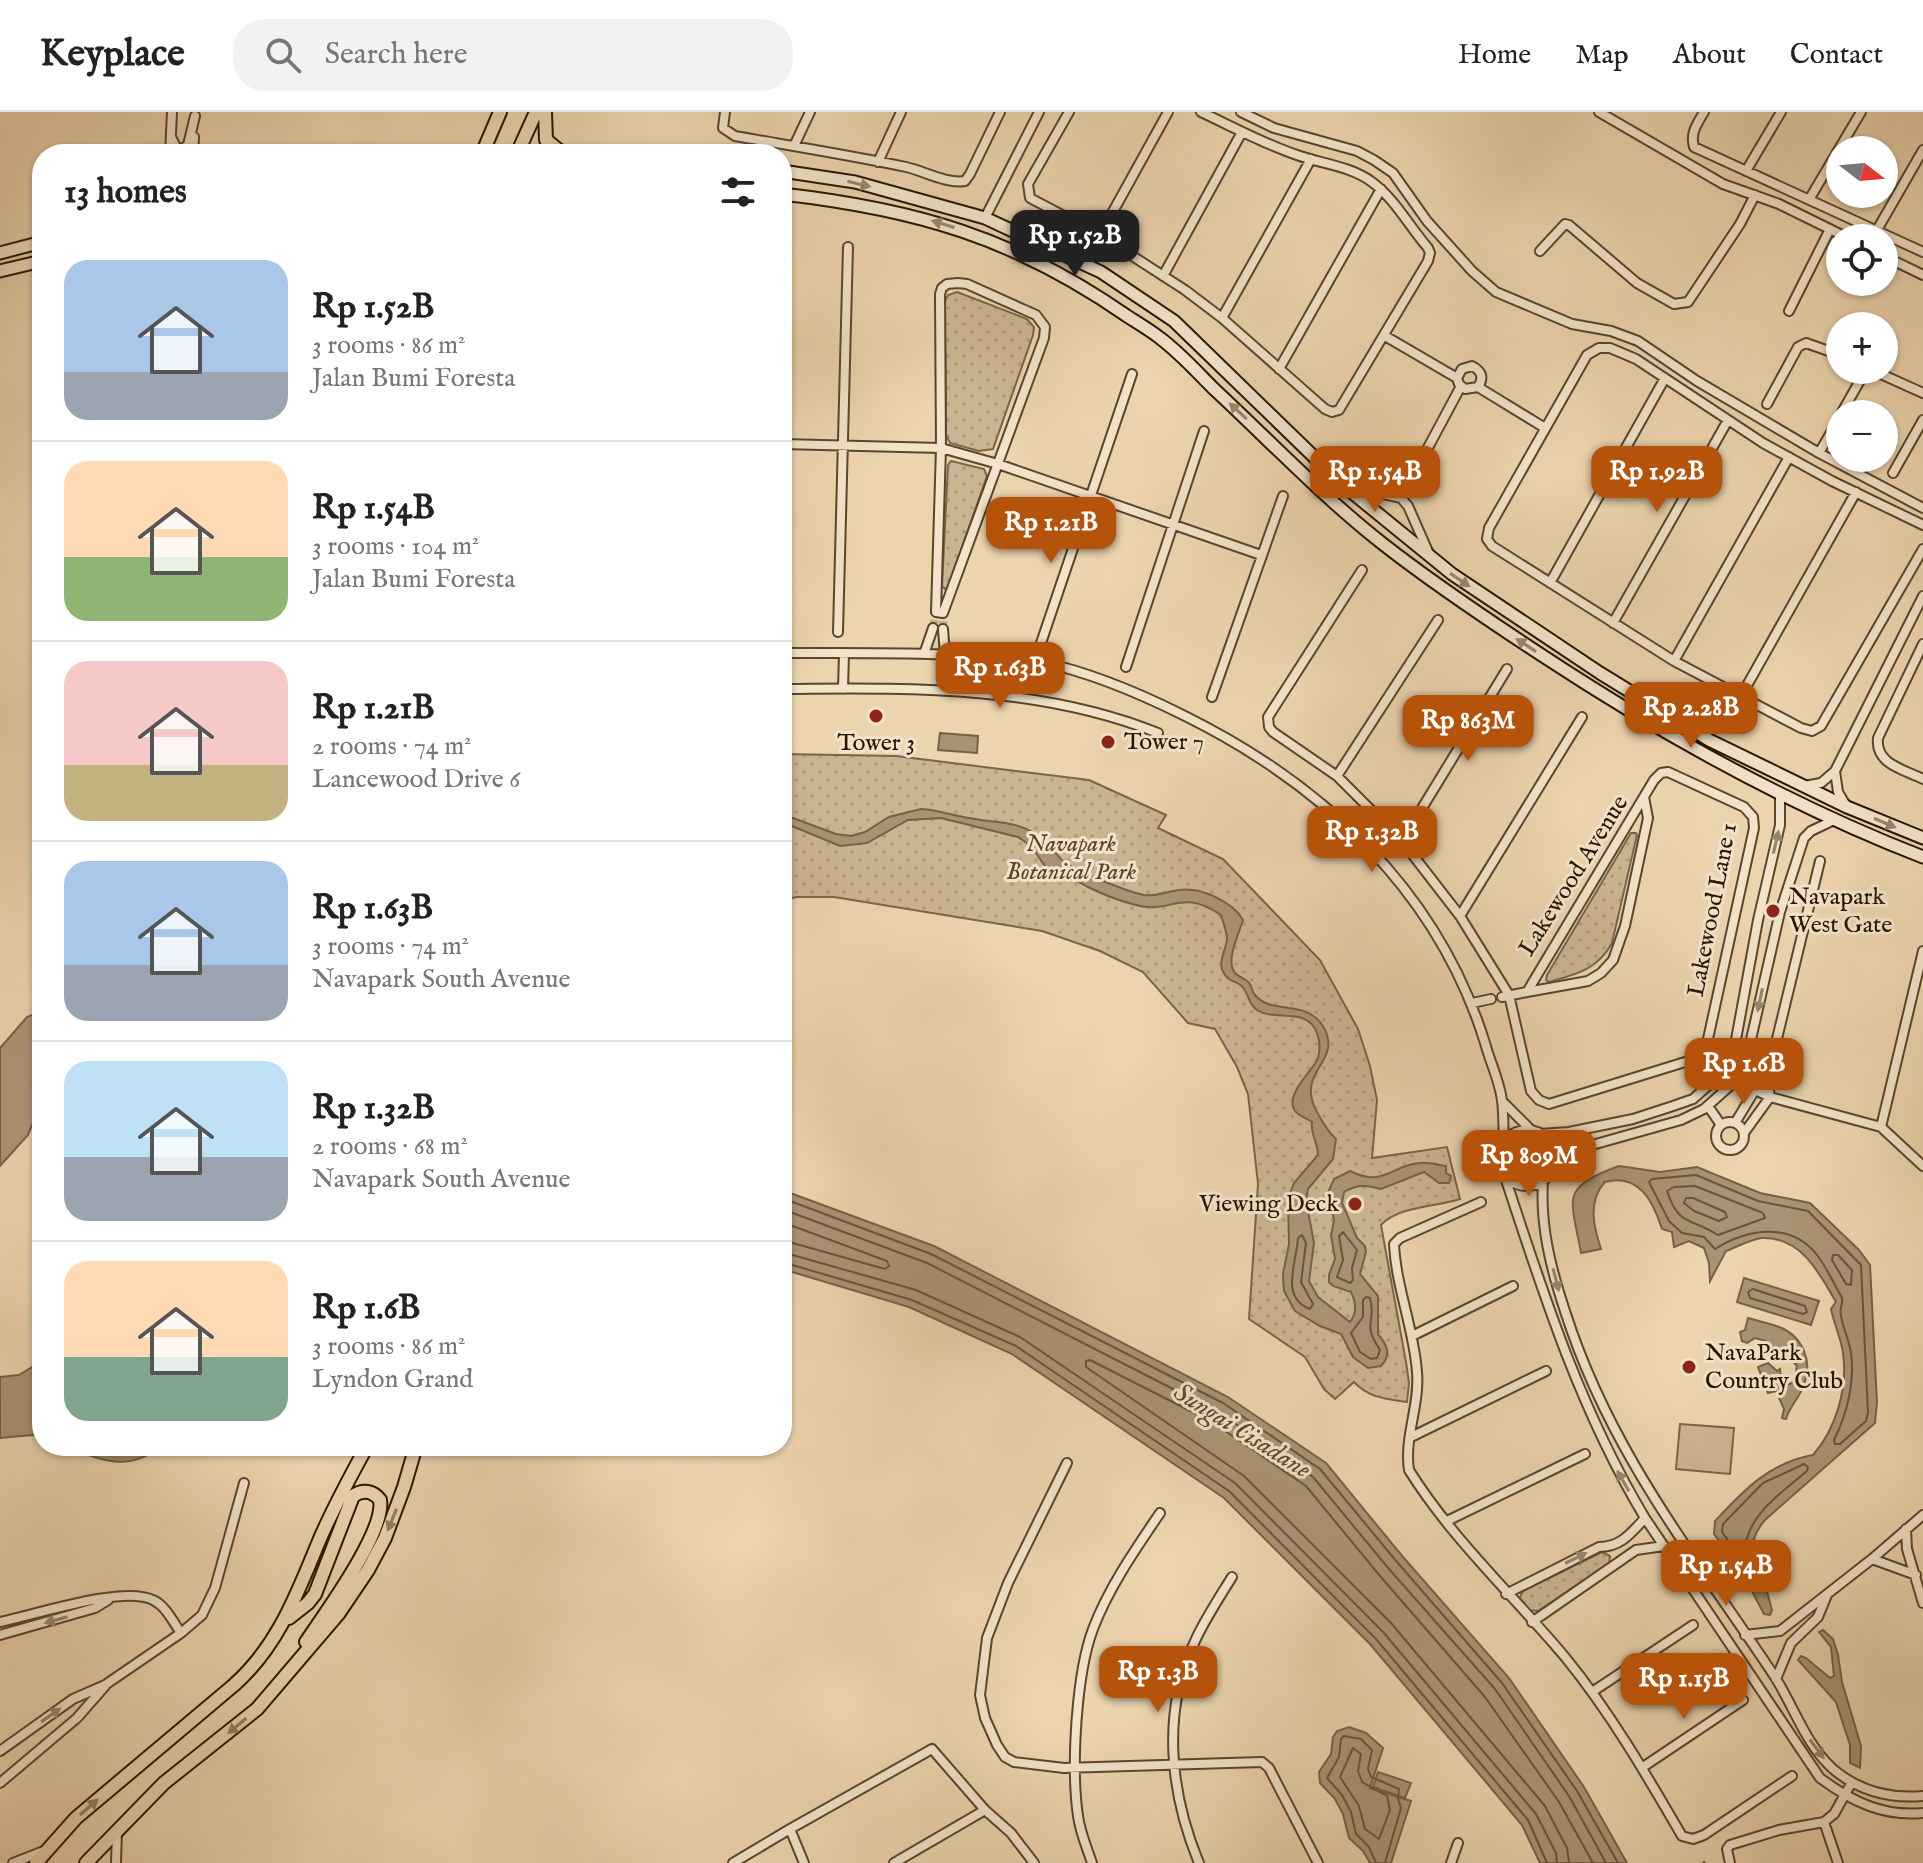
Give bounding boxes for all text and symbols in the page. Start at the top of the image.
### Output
search box [233,19,793,91]
text: Keyplace [40,31,185,79]
icon: search [261,33,305,77]
text: Search here [325,36,468,74]
text: Home [1458,38,1531,73]
text: Map [1575,38,1629,73]
text: About [1673,38,1746,73]
text: Contact [1790,38,1883,73]
north arrow [1826,136,1898,208]
map controls [1826,136,1898,472]
icon: filters [716,170,760,214]
text: 13 homes [64,171,187,214]
one-way arrow [847,178,872,191]
pin: Rp 1.52B [992,210,1158,278]
one-way arrow [931,217,955,230]
text: Rp 1.52B [1028,219,1122,252]
button: locate [1826,224,1898,296]
text: Rp 1.52B [312,286,434,329]
icon: home [128,292,224,388]
button: + [1826,312,1898,384]
text: 3 rooms · 86 m² [312,329,465,362]
text: Jalan Bumi Foresta [312,362,515,395]
button: − [1826,400,1898,472]
one-way arrow [1229,403,1248,421]
pin: Rp 1.54B [1292,446,1458,514]
pin: Rp 1.92B [1574,446,1740,514]
text: Rp 1.54B [1328,455,1422,488]
text: Rp 1.92B [1609,455,1705,488]
text: Rp 1.54B [312,487,435,530]
icon: home [128,493,224,589]
pin: Rp 1.21B [968,497,1134,565]
text: Rp 1.21B [1004,506,1098,539]
text: 3 rooms · 104 m² [312,530,479,563]
text: Jalan Bumi Foresta [312,563,515,596]
one-way arrow [1449,572,1470,587]
one-way arrow [1516,638,1537,653]
pin: Rp 1.63B [917,642,1083,710]
text: Rp 1.63B [954,651,1046,684]
pin: Rp 2.28B [1608,682,1774,750]
text: Rp 1.21B [312,687,435,730]
text: Rp 2.28B [1643,691,1739,724]
icon: home [128,693,224,789]
pin: Rp 863M [1394,695,1542,763]
text: Rp 863M [1421,704,1515,737]
marker: Tower 3 [867,707,885,725]
place label: Tower 7 [1124,727,1204,758]
place label: Tower 3 [837,728,915,759]
text: 2 rooms · 74 m² [312,730,472,763]
marker: Tower 7 [1099,733,1117,751]
text: Lancewood Drive 6 [312,763,520,796]
street label: Lakewood Avenue [1512,790,1636,962]
pin: Rp 1.32B [1289,806,1455,874]
text: Rp 1.32B [1325,815,1419,848]
one-way arrow [1873,816,1897,829]
street label: Lakewood Lane 1 [1681,821,1745,999]
park label: Navapark Botanical Park [1006,829,1136,888]
one-way arrow [1770,829,1783,854]
place label: Navapark West Gate [1789,882,1892,941]
text: Rp 1.63B [312,887,433,930]
icon: home [128,893,224,989]
marker: Navapark West Gate [1764,902,1782,920]
text: 3 rooms · 74 m² [312,930,469,963]
text: Navapark South Avenue [312,963,570,996]
one-way arrow [1753,988,1766,1013]
pin: Rp 1.6B [1670,1038,1818,1106]
text: Rp 1.6B [1703,1047,1785,1080]
text: Rp 1.32B [312,1087,435,1130]
icon: home [128,1093,224,1189]
text: 2 rooms · 68 m² [312,1130,468,1163]
pin: Rp 809M [1455,1130,1603,1198]
text: Rp 809M [1480,1139,1578,1172]
text: Navapark South Avenue [312,1163,570,1196]
place label: Viewing Deck [1198,1189,1339,1220]
marker: Viewing Deck [1346,1195,1364,1213]
one-way arrow [1550,1268,1562,1293]
text: Rp 1.6B [312,1287,420,1330]
icon: home [128,1293,224,1389]
text: 3 rooms · 86 m² [312,1330,465,1363]
place label: NavaPark Country Club [1705,1338,1843,1397]
marker: NavaPark Country Club [1680,1358,1698,1376]
text: Lyndon Grand [312,1363,473,1396]
water label: Sungai Cisadane [1167,1376,1317,1487]
one-way arrow [1616,1470,1630,1492]
one-way arrow [385,1508,398,1532]
pin: Rp 1.54B [1643,1540,1809,1608]
text: Rp 1.54B [1679,1549,1773,1582]
one-way arrow [1564,1552,1587,1565]
one-way arrow [43,1614,67,1627]
pin: Rp 1.3B [1084,1646,1232,1714]
pin: Rp 1.15B [1601,1653,1767,1721]
text: Rp 1.3B [1117,1655,1199,1688]
text: Rp 1.15B [1639,1662,1730,1695]
one-way arrow [40,1708,61,1723]
one-way arrow [227,1717,247,1734]
one-way arrow [1809,1739,1825,1759]
one-way arrow [80,1798,99,1816]

